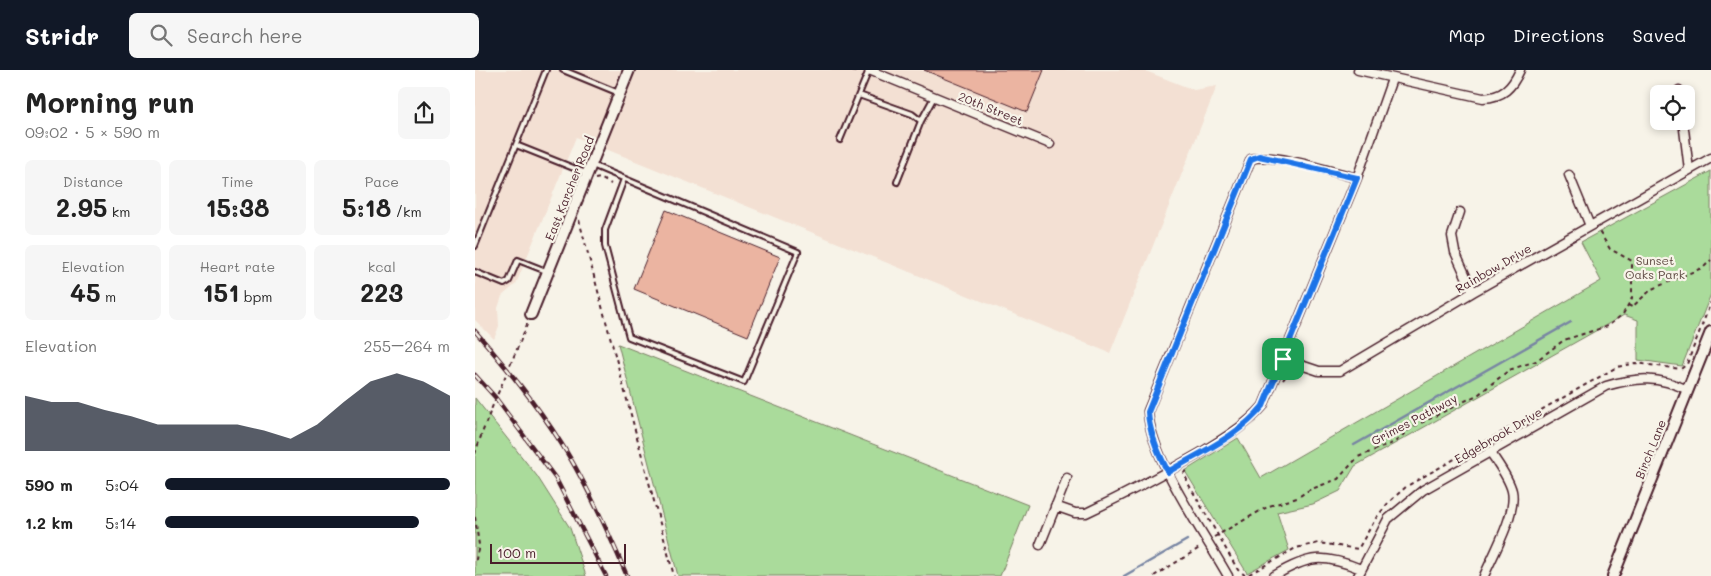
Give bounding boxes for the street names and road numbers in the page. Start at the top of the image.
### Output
street label: 20th Street [956,88,1026,128]
street label: East Karcher Road [541,133,597,243]
street label: Rainbow Drive [1452,240,1534,296]
street label: Grimes Pathway [1368,390,1460,448]
street label: Edgebrook Drive [1451,403,1545,467]
street label: Birch Lane [1631,417,1669,481]

